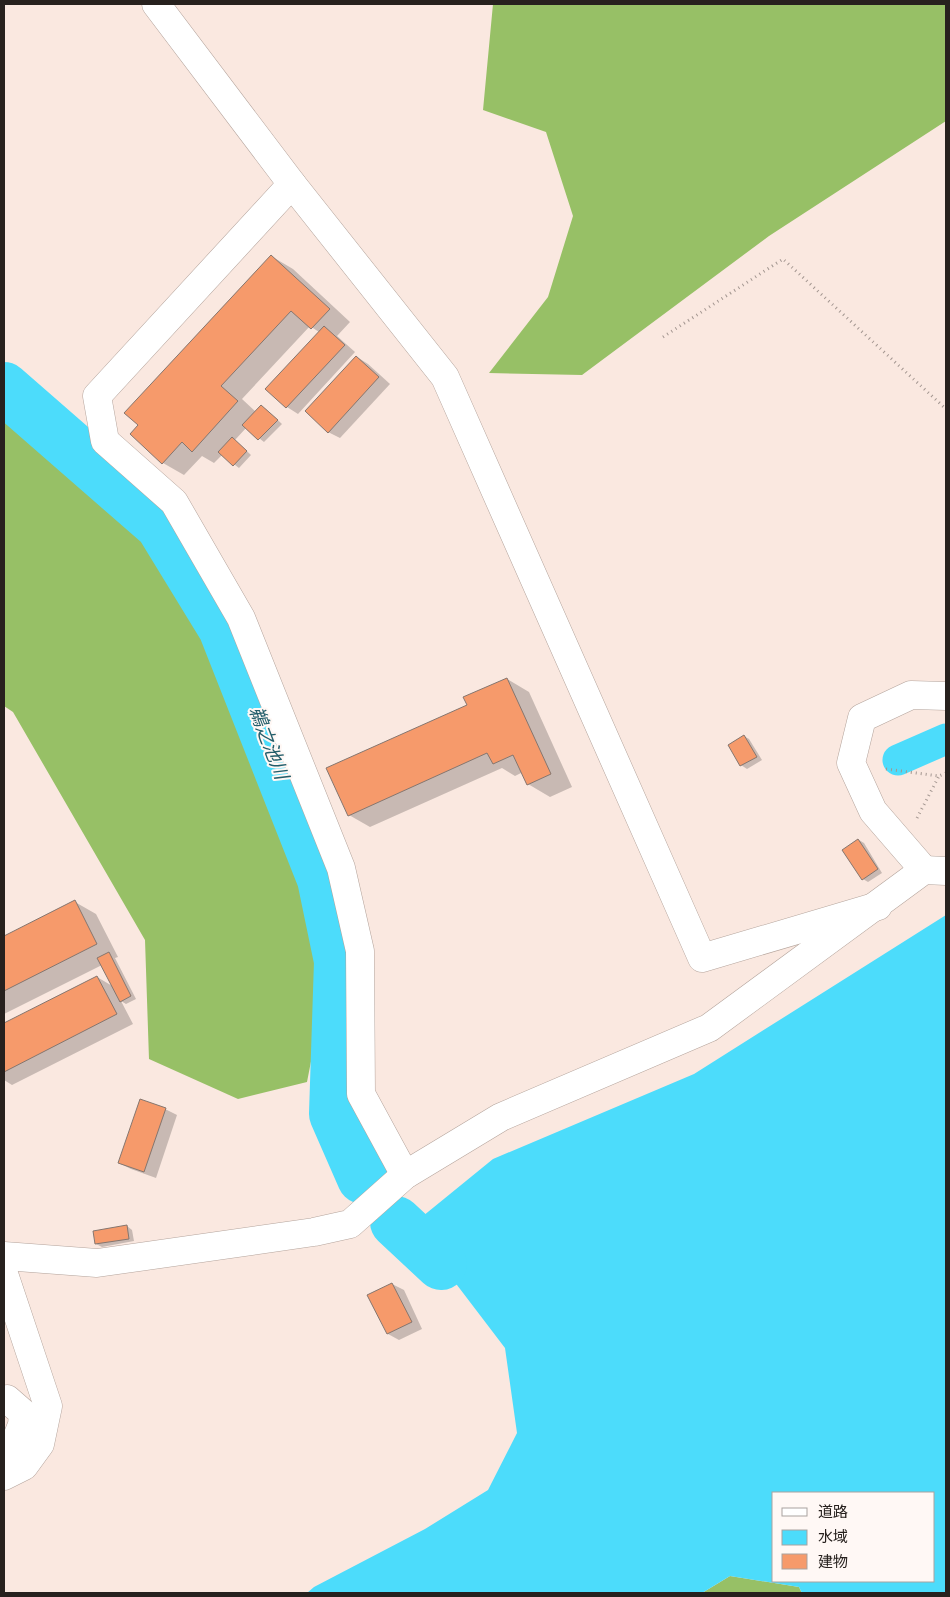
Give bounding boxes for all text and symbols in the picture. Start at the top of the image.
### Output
water label: 鵜之池川 [245,703,294,784]
legend [772,1492,935,1582]
text: 道路 [818,1503,848,1521]
text: 水域 [818,1528,848,1546]
text: 建物 [818,1553,848,1571]

